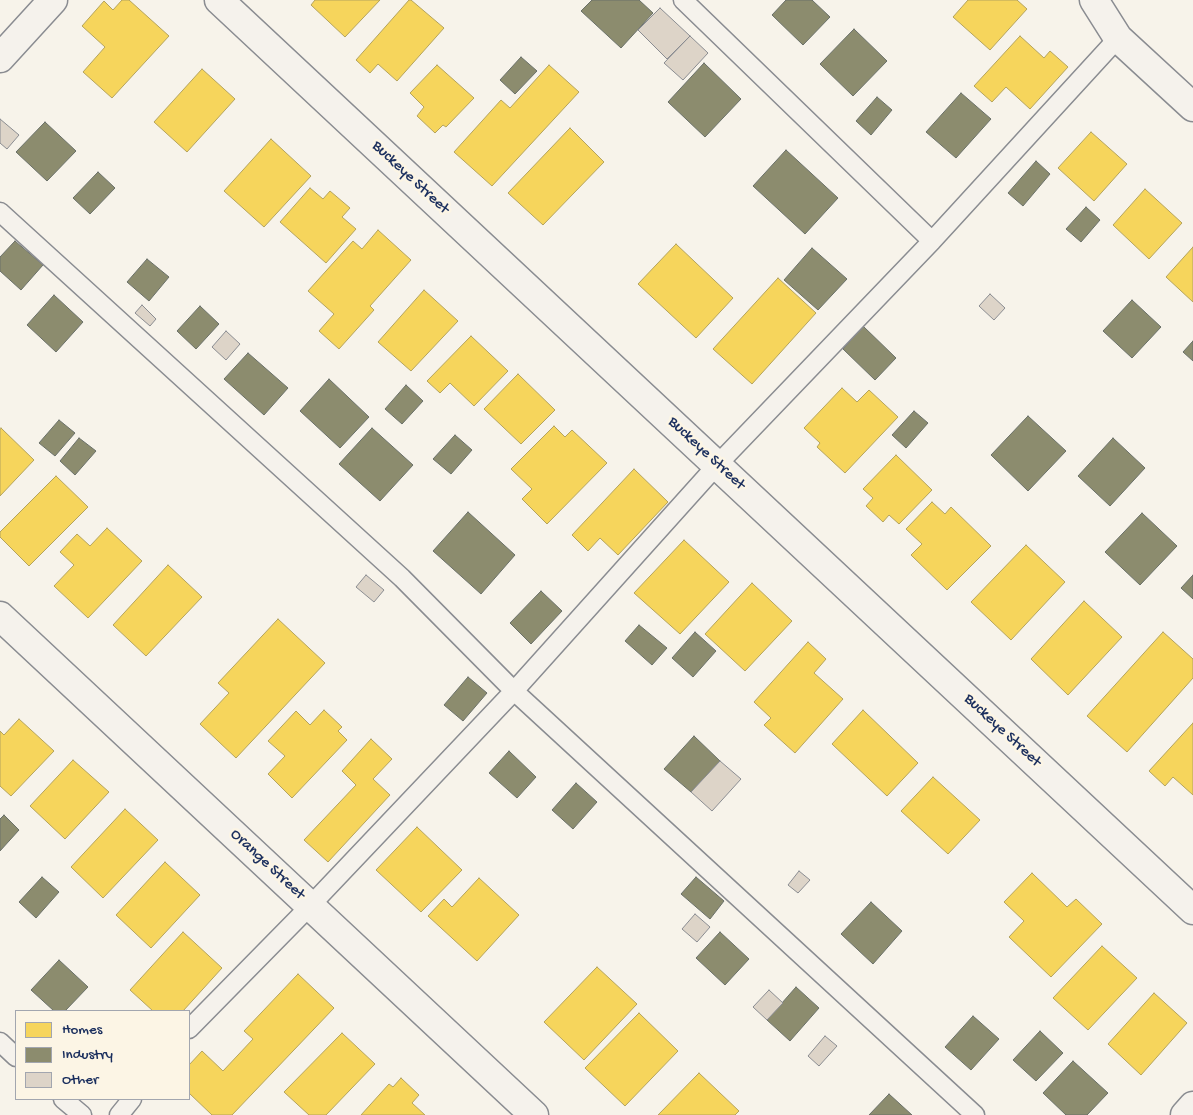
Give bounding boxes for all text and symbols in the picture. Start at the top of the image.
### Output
street label: Buckeye Street [367,137,453,219]
street label: Buckeye Street [663,413,749,495]
street label: Buckeye Street [959,690,1045,772]
street label: Orange Street [225,825,309,905]
legend [15,1010,190,1100]
text: Homes [62,1021,102,1039]
text: Industry [62,1046,113,1064]
text: Other [62,1071,98,1089]

